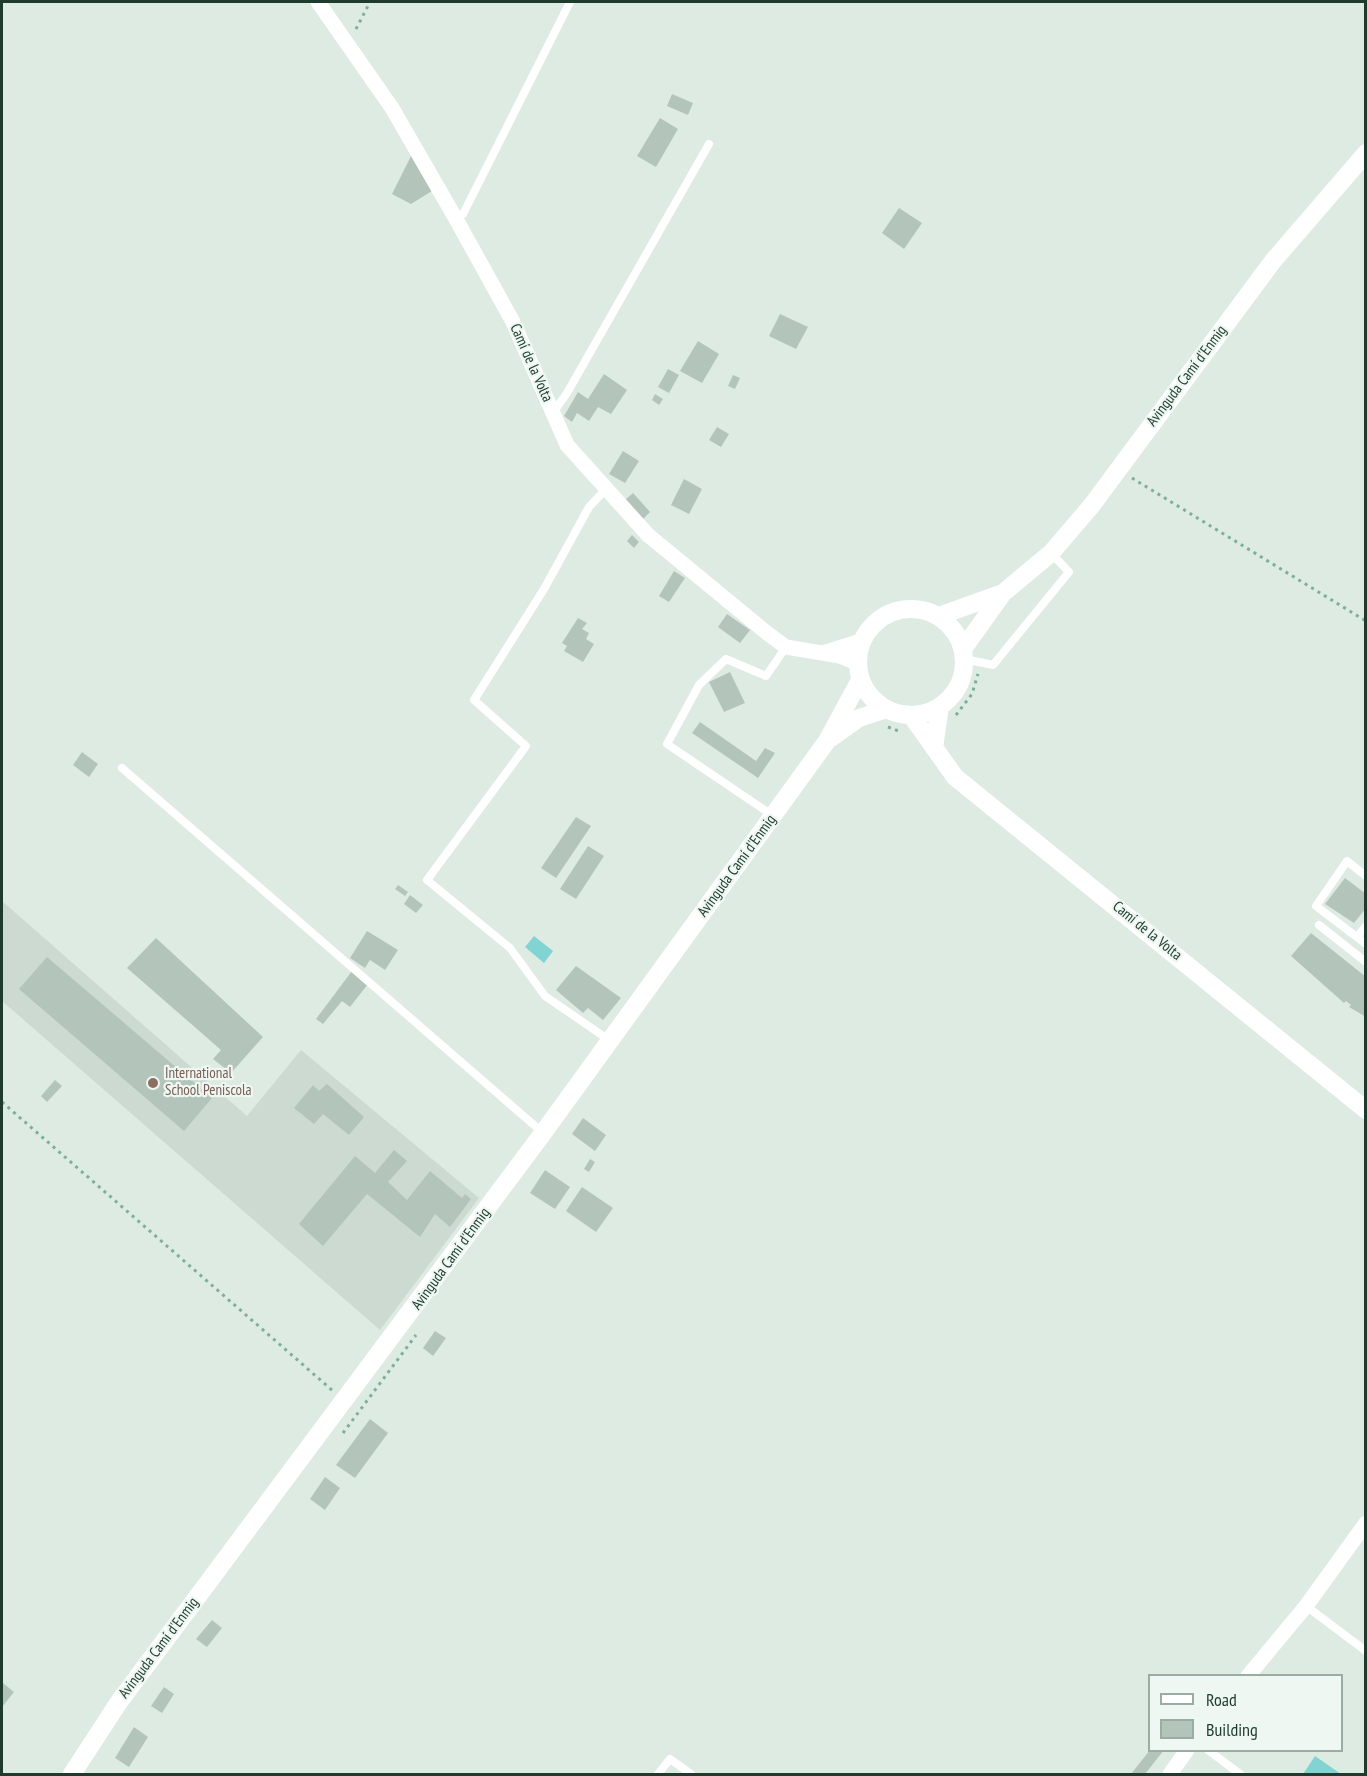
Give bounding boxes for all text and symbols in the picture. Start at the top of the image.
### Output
street label: Camí de la Volta [506,321,556,405]
street label: Avinguda Camí d'Enmig [1143,322,1231,430]
street label: Avinguda Camí d'Enmig [694,812,780,920]
street label: Camí de la Volta [1109,898,1185,964]
place label: International School Peniscola [165,1065,251,1100]
marker: International School Peniscola [146,1076,160,1090]
street label: Avinguda Camí d'Enmig [408,1205,494,1313]
street label: Avinguda Camí d'Enmig [115,1594,203,1702]
legend [1148,1674,1343,1752]
text: Road [1206,1688,1237,1711]
text: Building [1206,1718,1258,1741]

